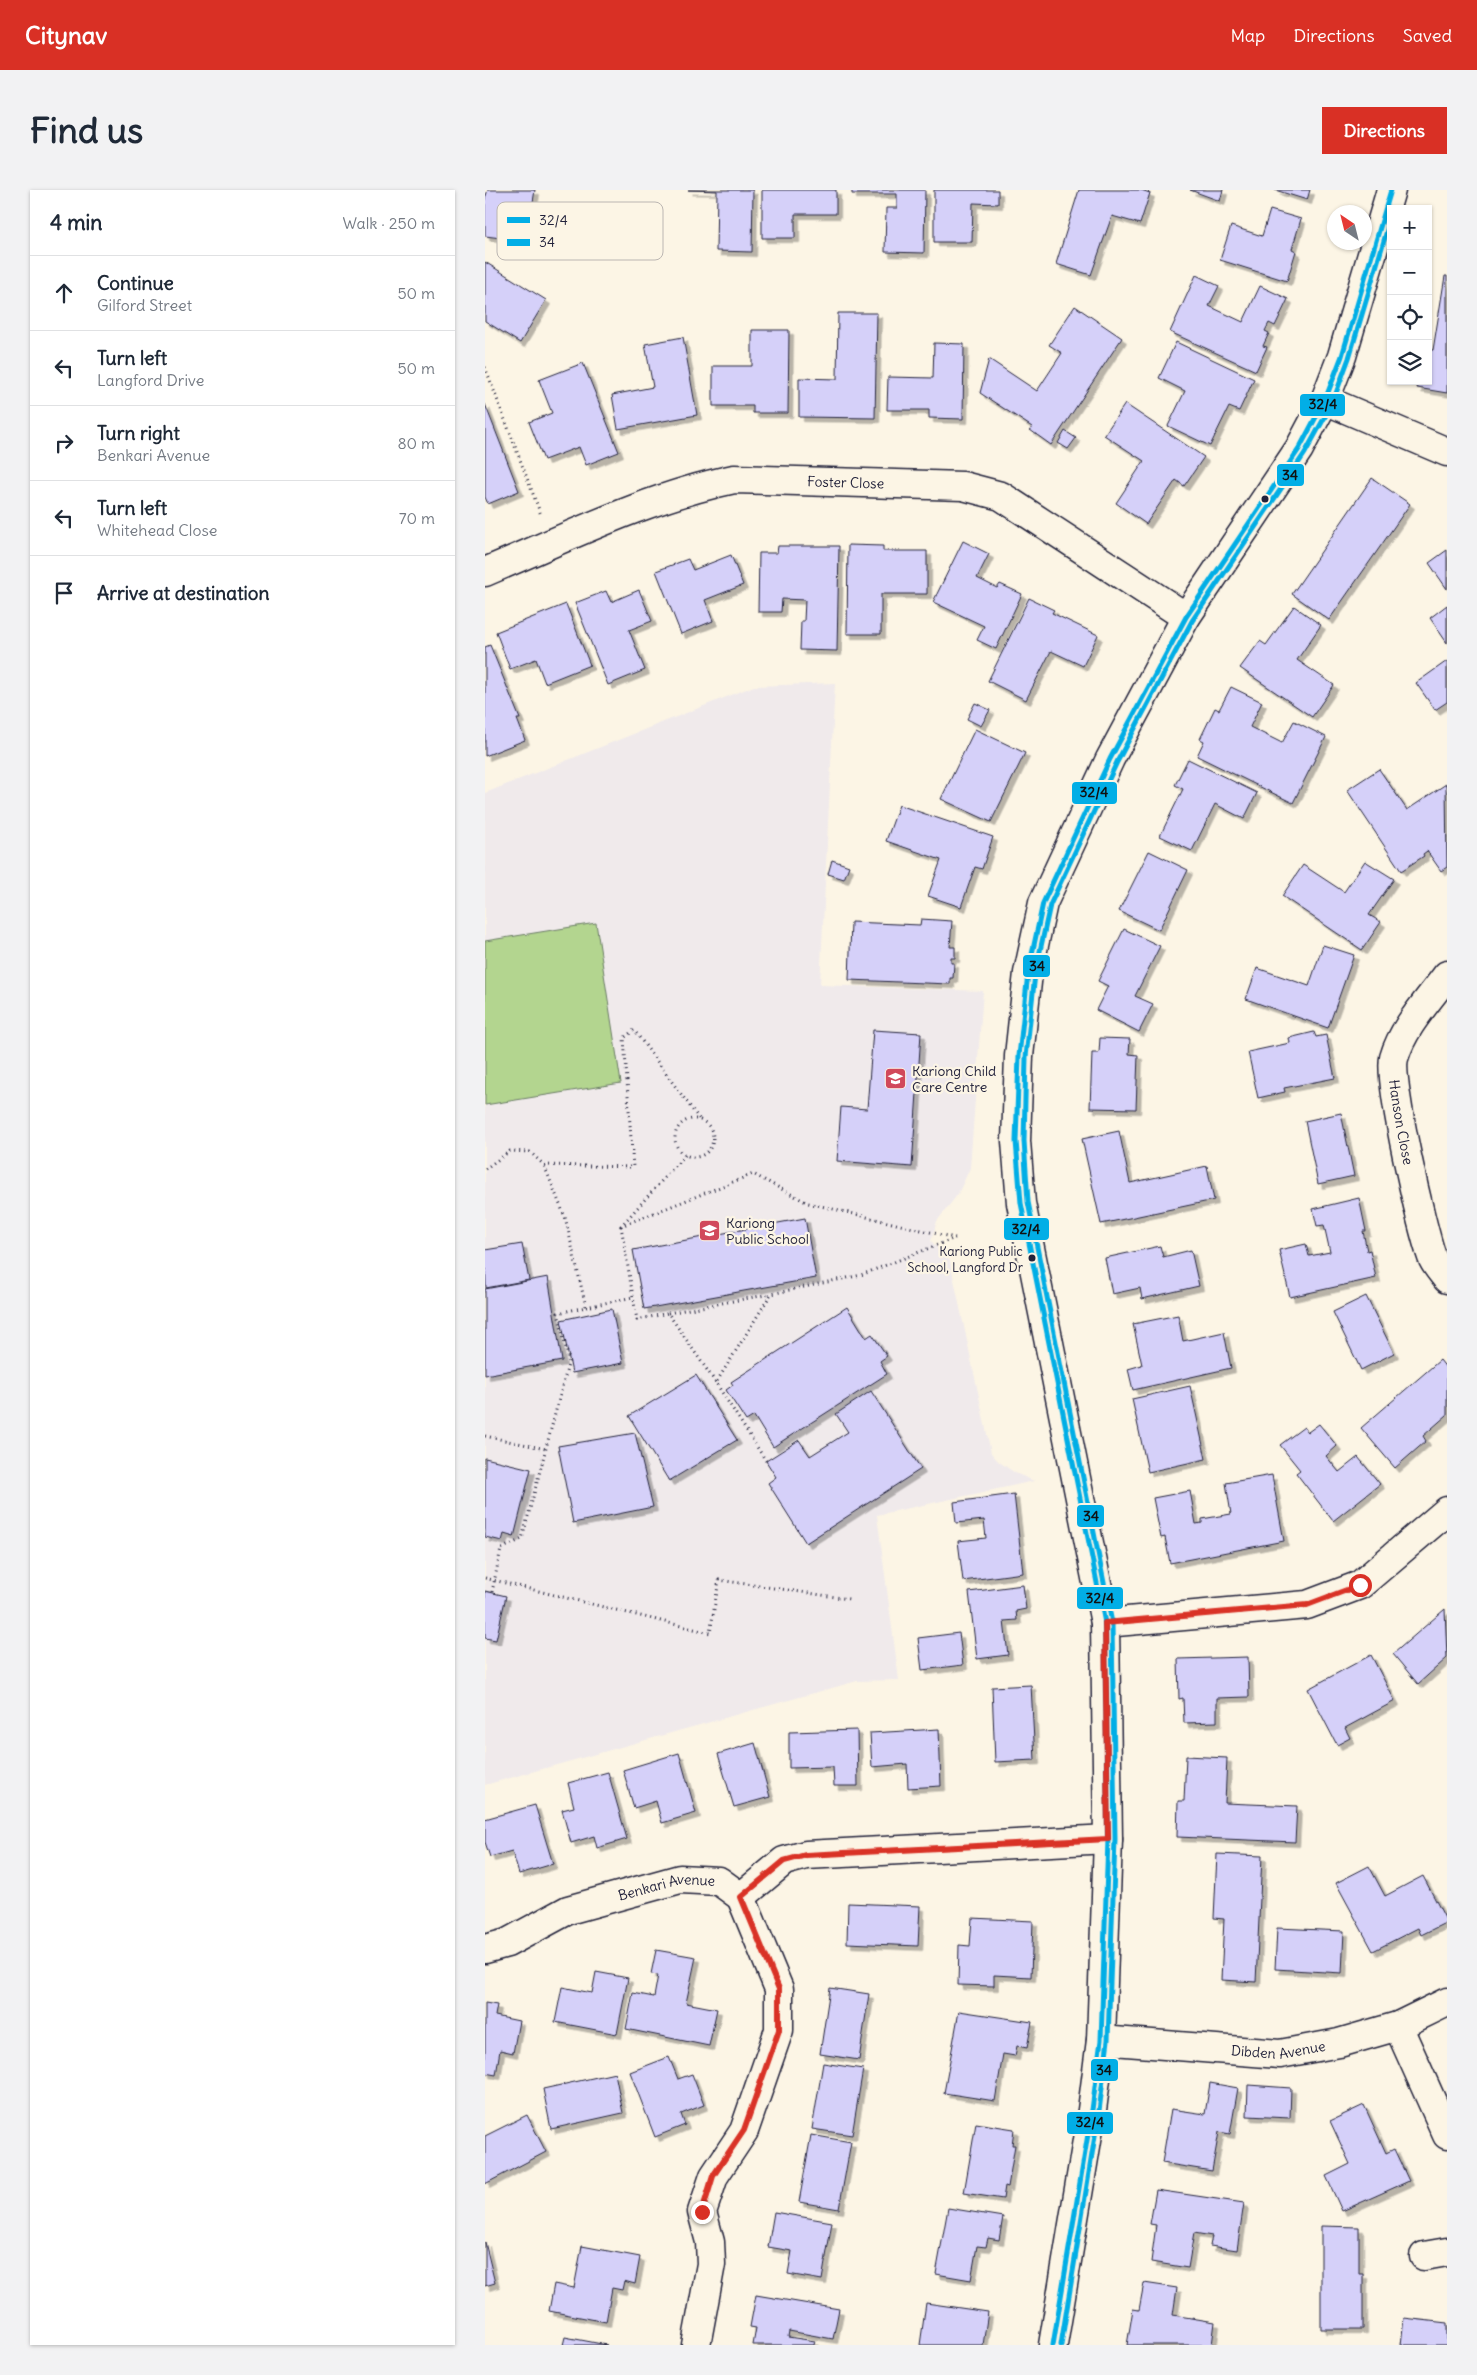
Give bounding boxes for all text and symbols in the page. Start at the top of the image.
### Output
text: Citynav [25,20,107,50]
text: Map [1230,24,1265,47]
text: Directions [1293,24,1375,47]
text: Saved [1403,24,1452,47]
button: Directions [1322,107,1447,154]
text: Find us [30,108,143,152]
legend [497,202,663,260]
north arrow [1327,205,1372,250]
map controls [1387,205,1432,385]
button: + [1387,205,1432,250]
text: 4 min [50,209,102,236]
text: 32/4 [539,211,568,229]
text: Walk · 250 m [343,213,435,233]
text: 34 [539,233,555,251]
button: − [1387,250,1432,295]
text: Continue [97,271,174,295]
icon: ahead [50,279,78,307]
text: 50 m [397,283,435,303]
text: Gilford Street [97,295,192,315]
button: locate [1387,295,1432,340]
button: layers [1387,340,1432,385]
text: Turn left [97,346,167,370]
icon: left [50,354,78,382]
text: 50 m [397,358,435,378]
text: Langford Drive [97,370,204,390]
line badge: 32/4 [1299,393,1346,417]
text: 32/4 [1309,395,1337,413]
text: Turn right [97,421,180,445]
icon: right [50,429,78,457]
text: 80 m [397,433,435,453]
text: Benkari Avenue [97,445,210,465]
line badge: 34 [1276,463,1305,487]
text: 34 [1282,466,1298,484]
street label: Foster Close [807,472,884,493]
unlabelled marker [1260,494,1270,504]
text: Turn left [97,496,167,520]
icon: left [50,504,78,532]
text: 70 m [399,508,435,528]
text: Whitehead Close [97,520,217,540]
icon: arrive [50,579,78,607]
text: Arrive at destination [97,581,270,605]
line badge: 32/4 [1071,781,1118,805]
text: 32/4 [1080,783,1108,801]
line badge: 34 [1022,954,1051,978]
text: 34 [1029,957,1045,975]
place label: Kariong Child Care Centre [912,1062,996,1096]
school or university icon: Kariong Child Care Centre [884,1067,908,1091]
street label: Hanson Close [1385,1079,1418,1167]
place label: Kariong Public School [726,1214,809,1248]
line badge: 32/4 [1003,1217,1050,1241]
school or university icon: Kariong Public School [698,1219,722,1243]
text: 32/4 [1012,1220,1040,1238]
place label: Kariong Public School, Langford Dr [907,1243,1024,1276]
marker: Kariong Public School, Langford Dr [1027,1253,1037,1263]
line badge: 34 [1076,1504,1105,1528]
text: 34 [1083,1507,1099,1525]
route start [1349,1574,1372,1597]
line badge: 32/4 [1076,1586,1124,1610]
text: 32/4 [1086,1589,1114,1607]
street label: Benkari Avenue [616,1870,716,1905]
street label: Dibden Avenue [1230,2037,1327,2063]
line badge: 34 [1090,2058,1119,2082]
text: 34 [1096,2061,1112,2079]
line badge: 32/4 [1066,2111,1114,2135]
text: 32/4 [1076,2113,1104,2131]
route end [691,2201,714,2224]

